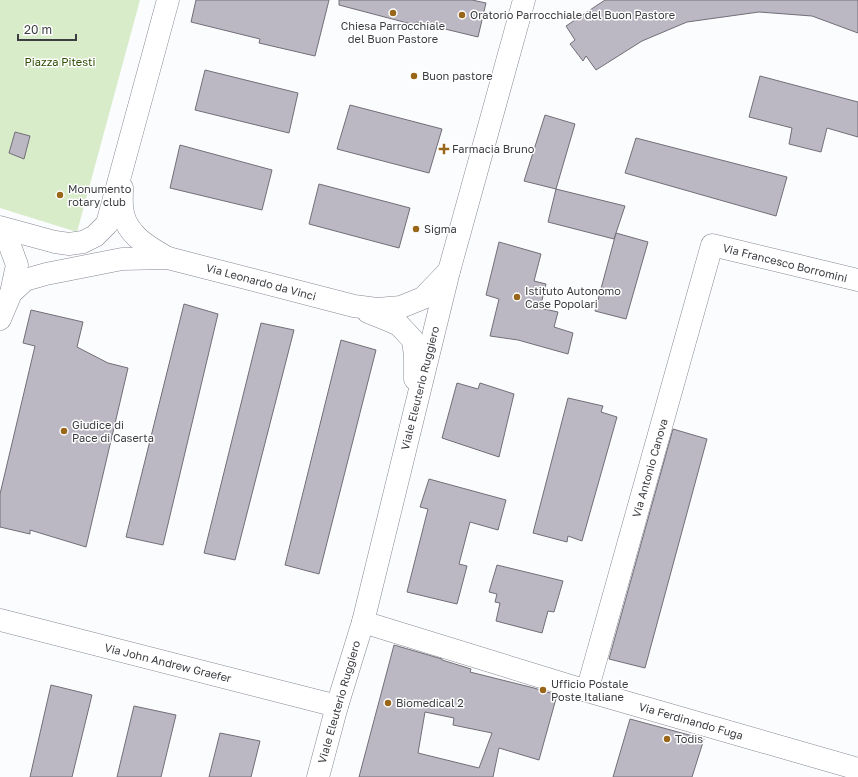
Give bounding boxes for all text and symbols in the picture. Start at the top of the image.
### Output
marker: Chiesa Parrocchiale del Buon Pastore [388,8,398,18]
place label: Oratorio Parrocchiale del Buon Pastore [470,8,675,21]
marker: Oratorio Parrocchiale del Buon Pastore [457,10,467,20]
scale bar [18,16,76,42]
place label: Chiesa Parrocchiale del Buon Pastore [341,19,445,45]
text: 20 m [24,22,52,37]
park label: Piazza Pitesti [25,55,95,68]
place label: Buon pastore [422,69,493,82]
marker: Buon pastore [409,71,419,81]
place label: Farmacia Bruno [452,142,535,155]
marker: Farmacia Bruno [439,144,449,154]
place label: Monumento rotary club [68,182,132,208]
marker: Monumento rotary club [55,190,65,200]
place label: Sigma [424,222,457,235]
marker: Sigma [411,224,421,234]
street label: Via Francesco Borromini [721,241,849,284]
street label: Via Leonardo da Vinci [205,261,318,302]
place label: Istituto Autonomo Case Popolari [525,284,621,310]
marker: Istituto Autonomo Case Popolari [512,292,522,302]
street label: Viale Eleuterio Ruggiero [398,324,441,451]
street label: Via Antonio Canova [629,417,670,519]
place label: Giudice di Pace di Caserta [72,418,154,444]
marker: Giudice di Pace di Caserta [59,426,69,436]
street label: Viale Eleuterio Ruggiero [315,639,362,765]
street label: Via John Andrew Graefer [103,640,234,685]
place label: Ufficio Postale Poste Italiane [551,677,628,703]
marker: Ufficio Postale Poste Italiane [538,685,548,695]
place label: Biomedical 2 [396,696,464,709]
marker: Biomedical 2 [383,698,393,708]
street label: Via Ferdinando Fuga [637,699,745,742]
place label: Todis [675,732,703,745]
marker: Todis [662,734,672,744]

